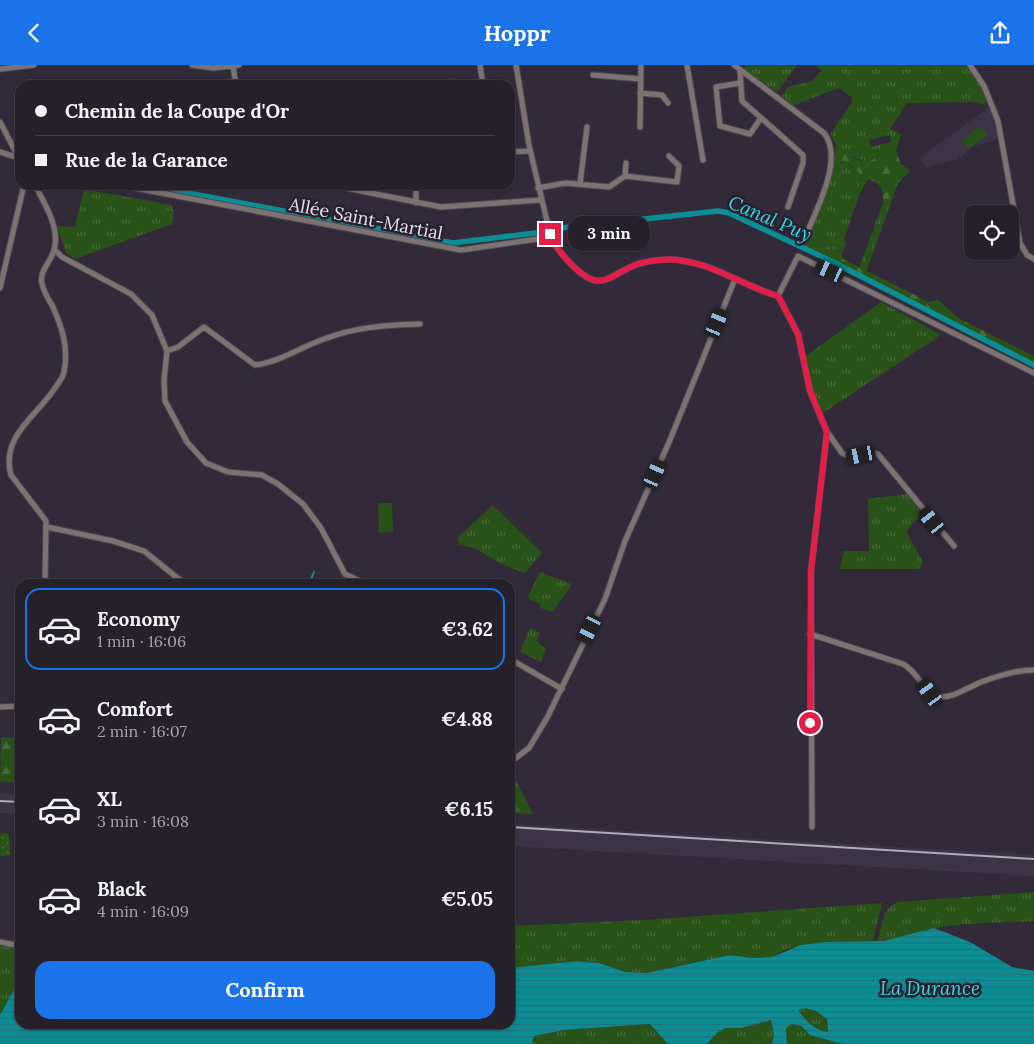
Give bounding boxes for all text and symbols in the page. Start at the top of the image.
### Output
icon: back [20,19,48,47]
text: Hoppr [484,19,550,47]
icon: share [986,19,1014,47]
text: Chemin de la Coupe d'Or [65,99,289,123]
text: Rue de la Garance [65,148,228,172]
water label: Canal Puy [725,190,815,246]
street label: Allée Saint-Martial [286,192,445,245]
map controls [964,205,1019,260]
button: locate [964,205,1019,260]
callout: 3 min [568,217,650,251]
route end [539,223,561,245]
text: 3 min [587,223,631,243]
car [813,258,846,284]
car [704,306,729,340]
car [844,445,877,465]
car [642,457,667,491]
car [916,505,947,537]
icon: car [37,607,82,652]
text: Economy [97,607,180,631]
car [576,612,603,646]
text: €3.62 [442,617,493,641]
text: 1 min · 16:06 [97,631,186,651]
car [915,676,944,710]
icon: car [37,697,82,742]
text: Comfort [97,697,173,721]
text: €4.88 [441,707,493,731]
route start [799,712,821,734]
text: 2 min · 16:07 [97,721,187,741]
icon: car [37,787,82,832]
text: XL [97,787,122,811]
text: €6.15 [444,797,493,821]
text: 3 min · 16:08 [97,811,189,831]
icon: car [37,877,82,922]
text: Black [97,877,146,901]
text: €5.05 [441,887,493,911]
text: 4 min · 16:09 [97,901,189,921]
button: Confirm [35,961,495,1019]
water label: La Durance [880,976,980,1000]

